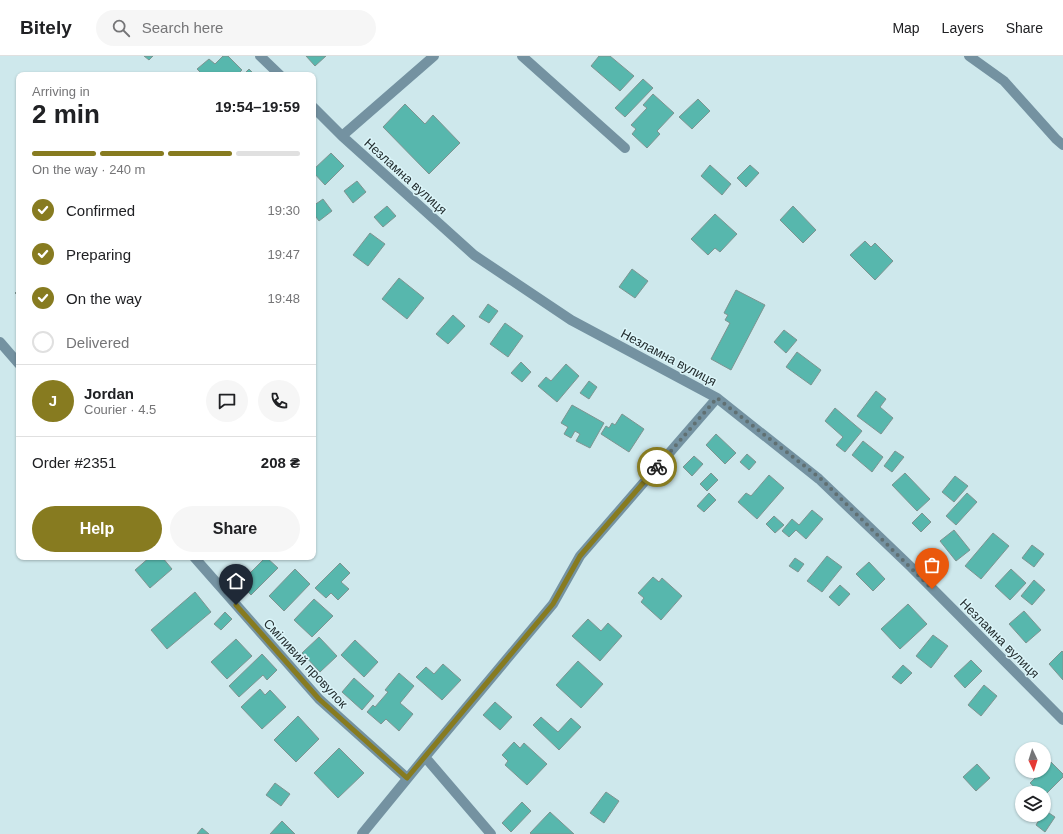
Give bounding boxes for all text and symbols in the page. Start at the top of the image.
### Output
search box [96,10,376,46]
text: Bitely [20,17,72,38]
icon: search [110,17,132,39]
text: Search here [142,19,223,36]
text: Map [892,20,920,36]
text: Layers [942,20,984,36]
text: Share [1006,20,1043,36]
text: Arriving in [32,84,90,99]
text: 19:54–19:59 [215,98,300,115]
text: 2 min [32,99,100,129]
street label: Незламна вулиця [361,135,450,217]
text: On the way · 240 m [32,162,145,177]
icon: check [32,199,54,221]
text: Confirmed [66,202,135,219]
text: 19:30 [267,203,300,218]
icon: check [32,243,54,265]
text: Preparing [66,246,131,263]
text: 19:47 [267,247,300,262]
icon: check [32,287,54,309]
text: On the way [66,290,142,307]
text: 19:48 [267,291,300,306]
street label: Незламна вулиця [618,326,719,389]
text: Delivered [66,334,129,351]
button: chat [206,380,248,422]
button: phone [258,380,300,422]
text: Jordan [84,385,134,402]
text: J [49,392,57,409]
text: Courier · 4.5 [84,402,156,417]
courier [637,447,677,487]
text: Order #2351 [32,454,116,471]
text: 208 ₴ [261,454,300,471]
icon: bike [646,456,668,478]
button: Help [32,506,162,552]
button: Share [170,506,300,552]
pin [915,548,949,589]
icon: bag [921,554,943,576]
pin [219,564,253,605]
icon: home [225,570,247,592]
street label: Незламна вулиця [957,596,1042,681]
street label: Сміливий провулок [261,616,351,711]
north arrow [1015,742,1051,778]
map controls [1015,742,1051,822]
button: layers [1015,786,1051,822]

